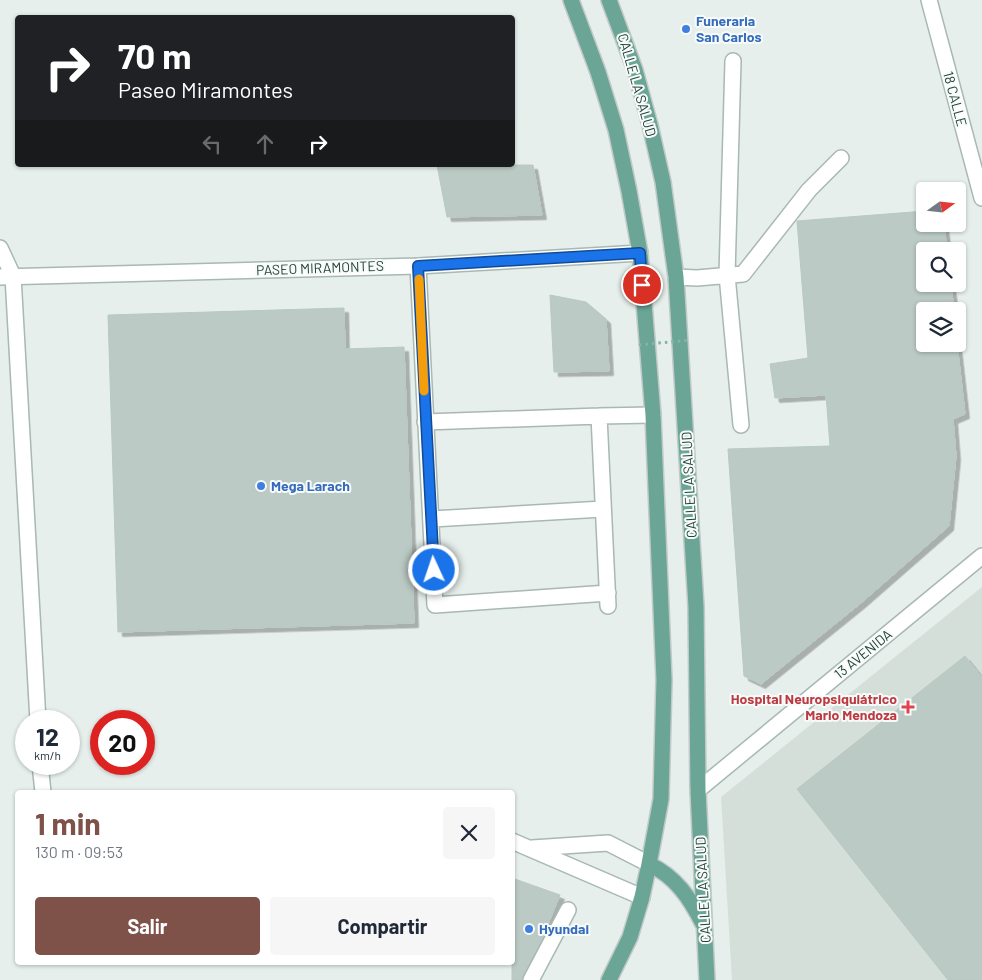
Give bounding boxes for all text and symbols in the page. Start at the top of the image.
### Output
place label: Funeraria San Carlos [696,12,762,45]
marker: Funeraria San Carlos [680,23,692,35]
street label: CALLE LA SALUD [615,31,660,138]
text: 70 m [118,34,192,76]
icon: right [35,35,100,100]
street label: 18 CALLE [940,69,971,128]
text: Paseo Miramontes [118,76,293,102]
icon: left [198,130,226,158]
icon: ahead [251,130,279,158]
icon: right [304,130,332,158]
north arrow [916,182,966,232]
map controls [916,182,966,352]
button: search [916,242,966,292]
street label: PASEO MIRAMONTES [256,257,384,278]
pin [621,264,663,306]
icon: arrive [628,271,656,299]
button: layers [916,302,966,352]
street label: CALLE LA SALUD [677,431,700,539]
place label: Mega Larach [271,477,350,494]
marker: Mega Larach [255,480,267,492]
position arrow [407,543,459,595]
street label: 13 AVENIDA [830,625,895,682]
place label: Hospital Neuropsiquiátrico Mario Mendoza [731,690,897,723]
marker: Hospital Neuropsiquiátrico Mario Mendoza [901,700,915,714]
speed limit sign: 20 [90,710,155,775]
text: 12 [36,721,59,751]
text: km/h [34,748,61,762]
text: 1 min [35,805,101,841]
button: close [443,807,495,859]
street label: CALLE LA SALUD [691,836,714,944]
text: 130 m · 09:53 [35,842,123,861]
button: Salir [35,897,260,955]
button: Compartir [270,897,495,955]
place label: Hyundai [539,920,589,937]
marker: Hyundai [523,923,535,935]

